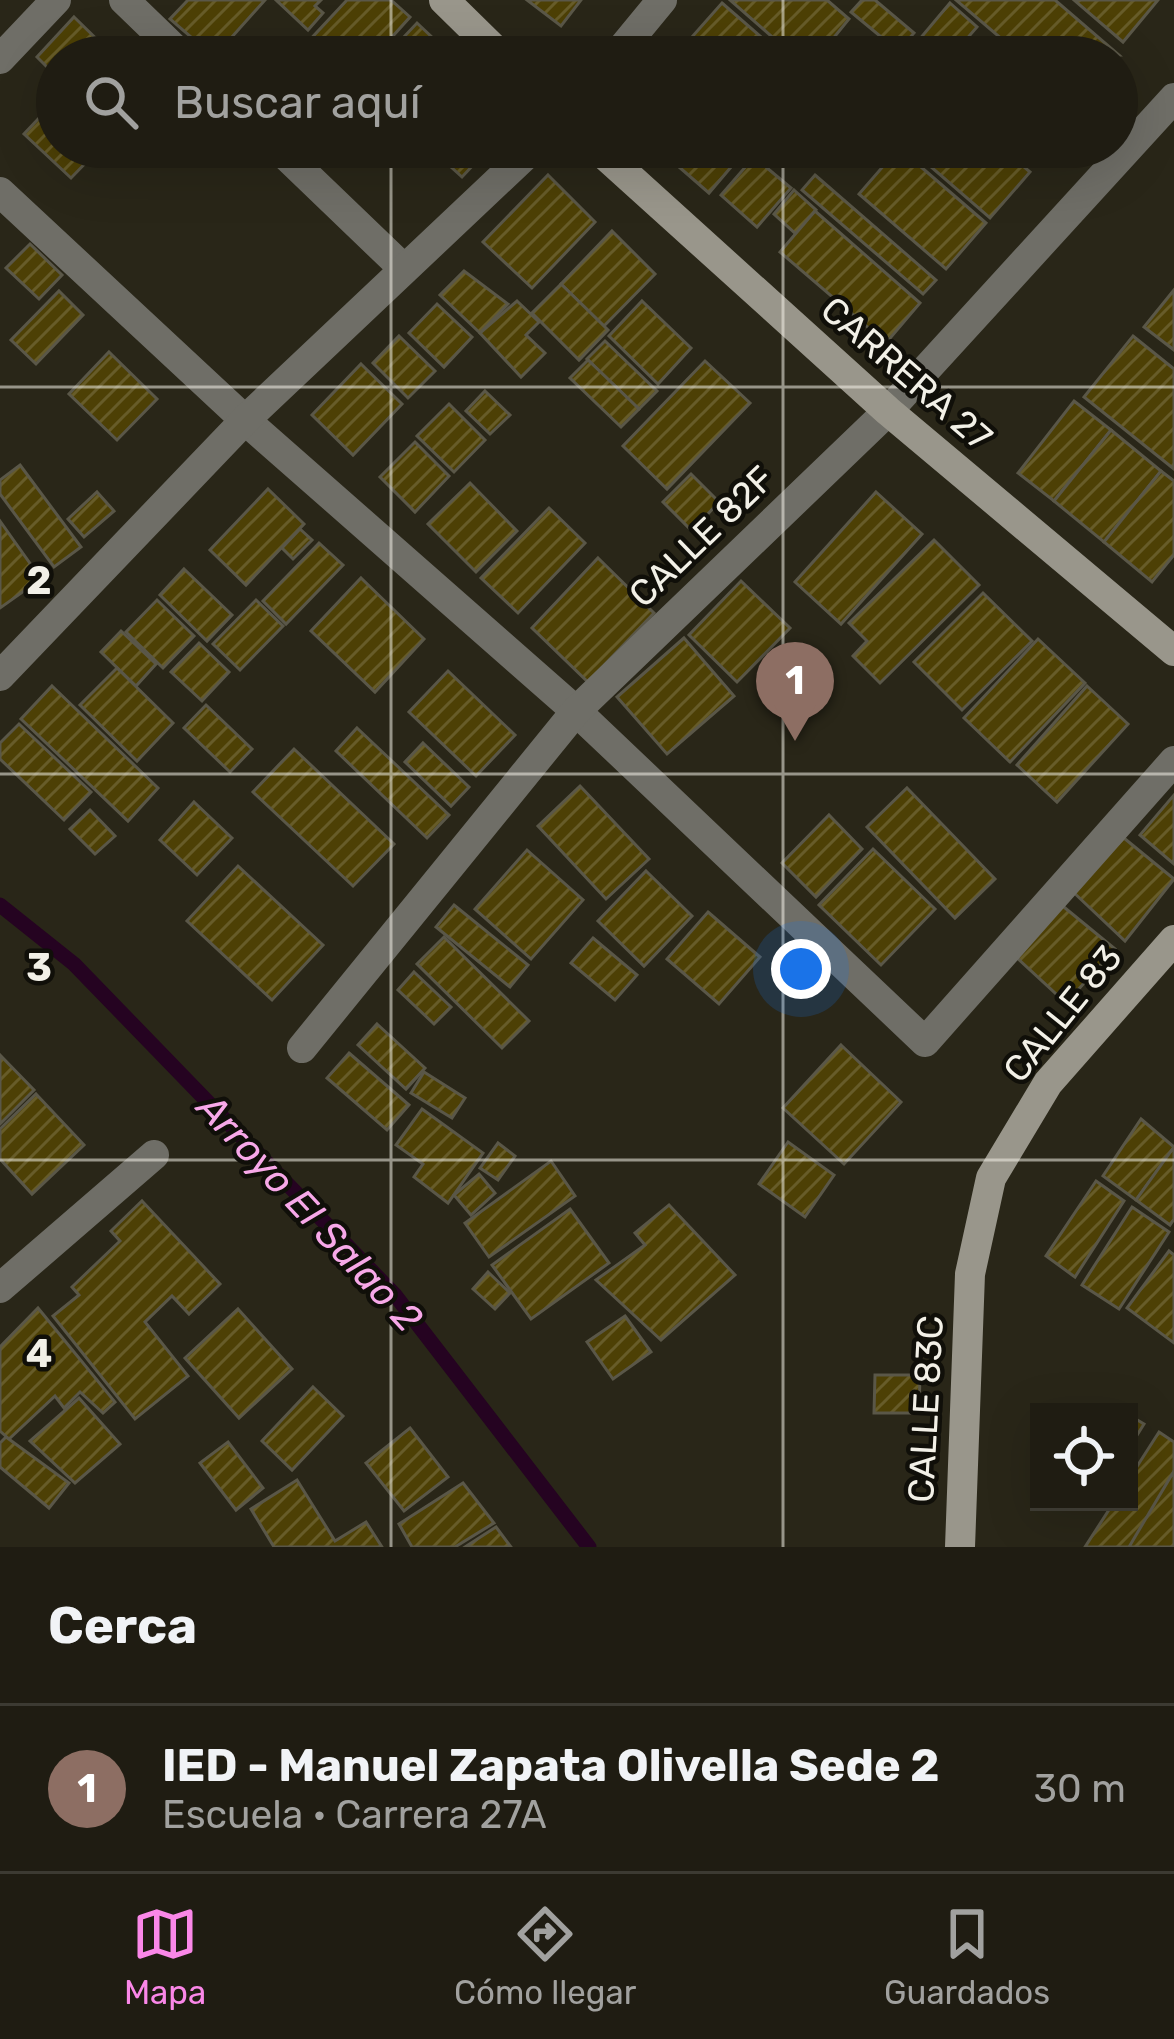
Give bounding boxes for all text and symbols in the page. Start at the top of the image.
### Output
search box [36,36,1138,168]
icon: search [78,69,144,135]
text: Buscar aquí [174,76,421,129]
street label: CARRERA 27 [813,288,1001,459]
street label: CALLE 82F [620,457,782,616]
text: 2 [26,558,52,604]
pin: 1 [756,642,834,741]
street label: CALLE 83 [994,936,1131,1090]
your location [771,939,831,999]
text: 3 [26,945,52,991]
water label: Arroyo El Salao 2 [186,1083,432,1342]
street label: CALLE 83C [899,1314,952,1504]
text: 4 [26,1331,52,1377]
map controls [1030,1403,1138,1511]
button: locate [1030,1403,1138,1511]
text: Cerca [48,1595,197,1656]
text: IED - Manuel Zapata Olivella Sede 2 [162,1739,939,1792]
text: 1 [77,1766,97,1812]
text: 30 m [1034,1766,1126,1812]
text: Escuela · Carrera 27A [162,1792,547,1838]
tab: Mapa [124,1901,206,2012]
tab: Cómo llegar [454,1901,636,2012]
tab: Guardados [884,1901,1050,2012]

